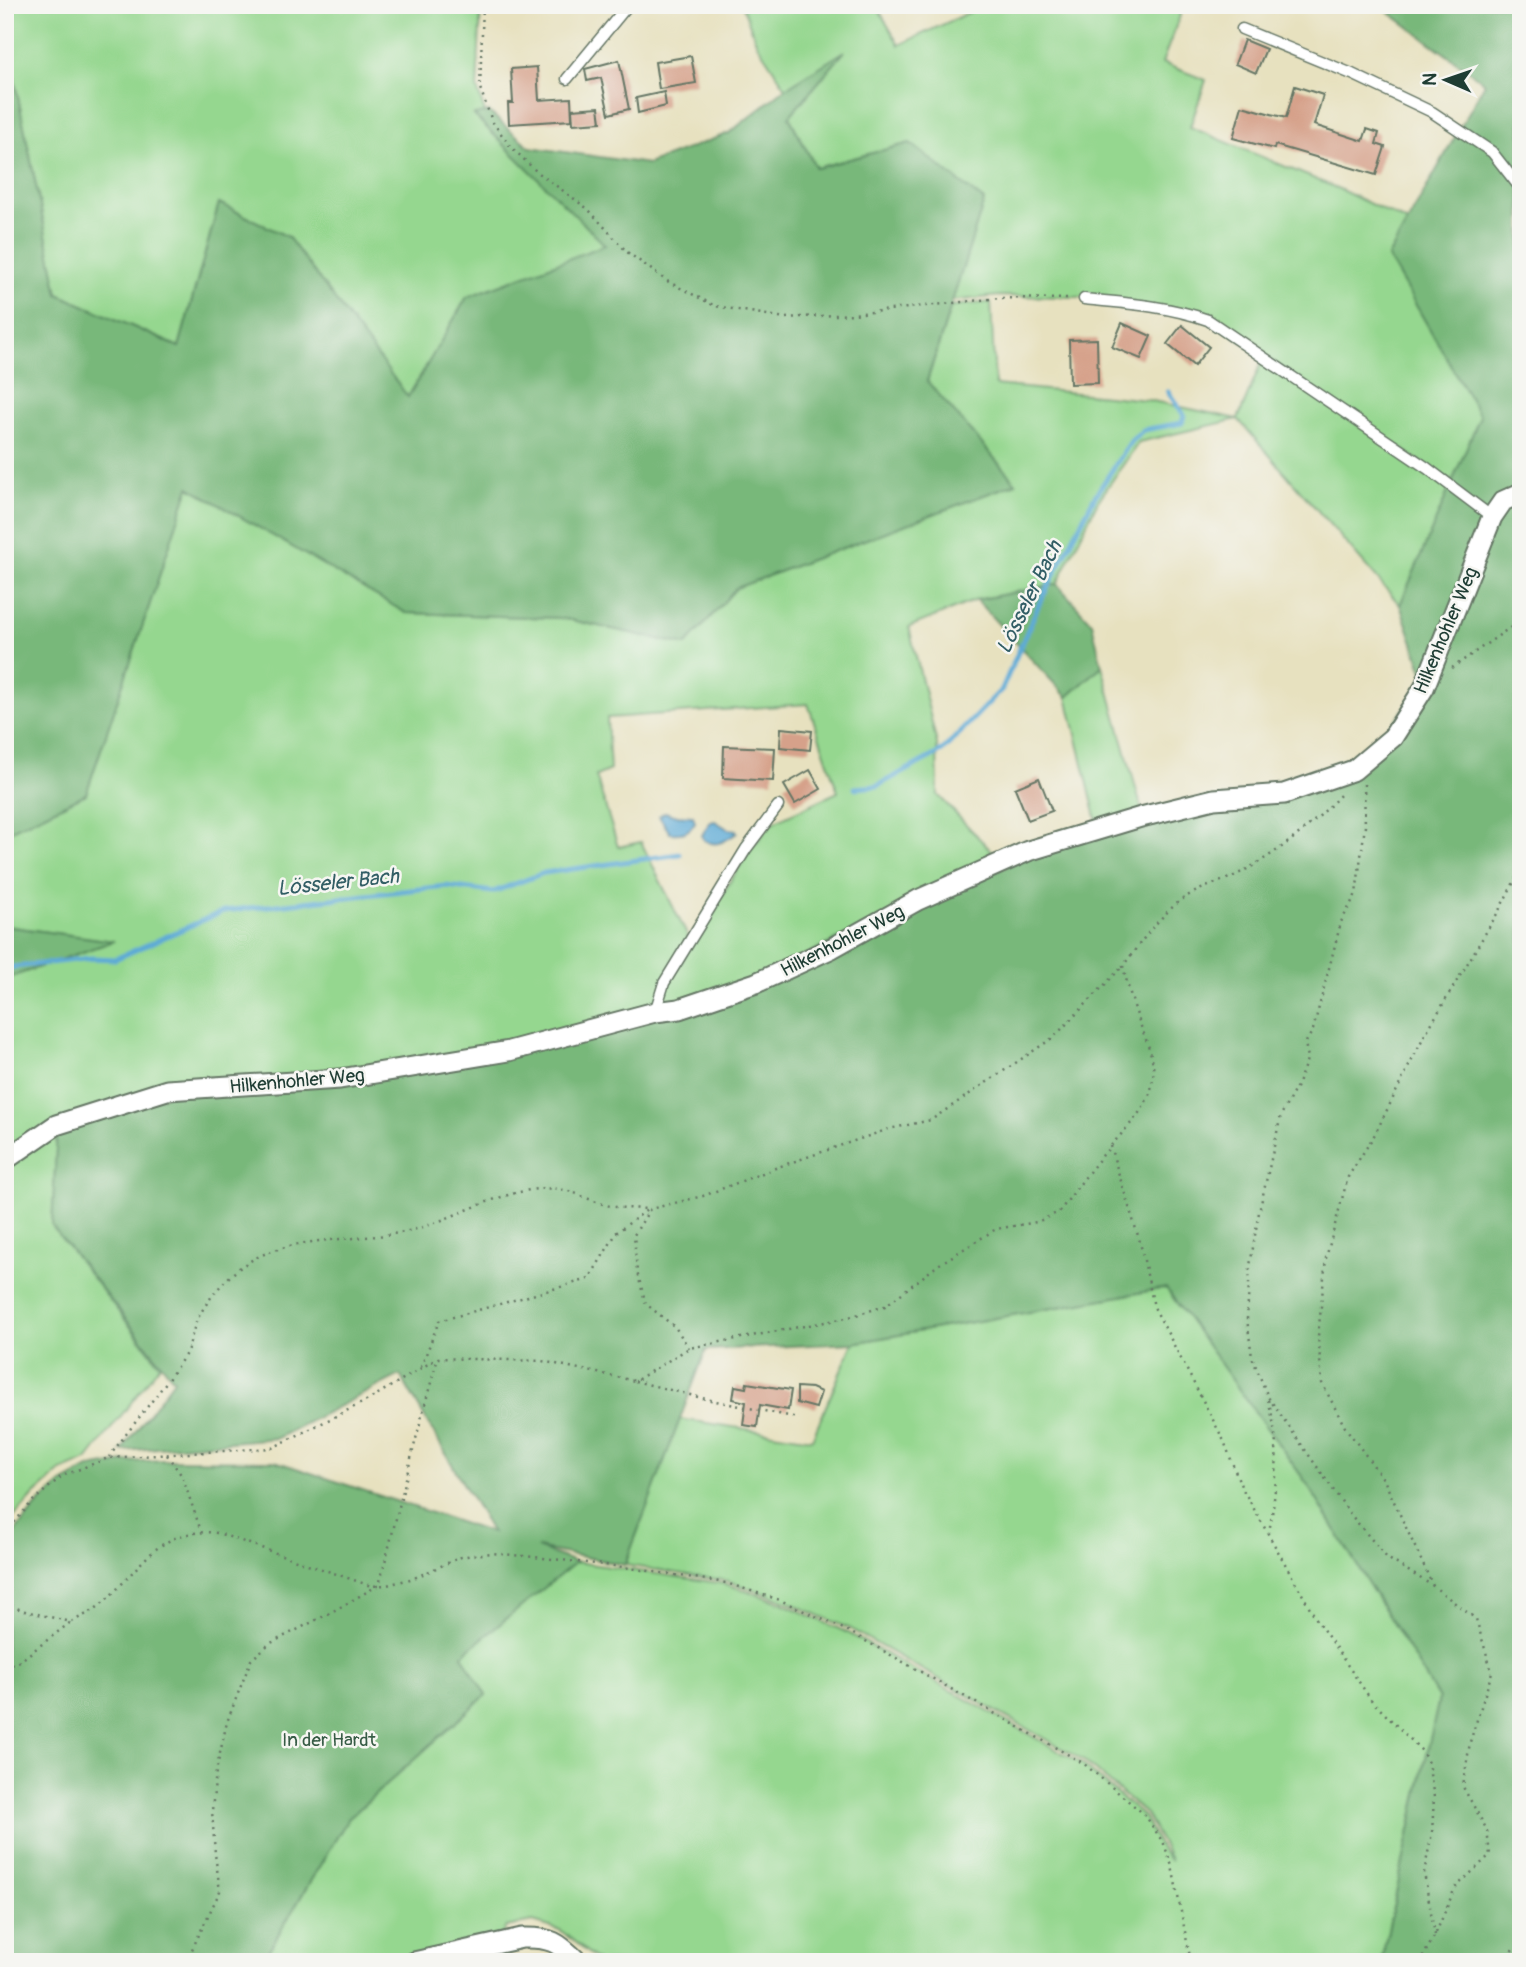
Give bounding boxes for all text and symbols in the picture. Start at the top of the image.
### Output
north arrow [1410,46,1480,116]
text: N [1418,72,1442,86]
water label: Lösseler Bach [991,535,1069,658]
street label: Hilkenhohler Weg [1408,563,1483,697]
water label: Lösseler Bach [276,863,401,902]
street label: Hilkenhohler Weg [777,899,908,982]
street label: Hilkenhohler Weg [229,1063,366,1099]
park label: In der Hardt [282,1728,376,1752]

